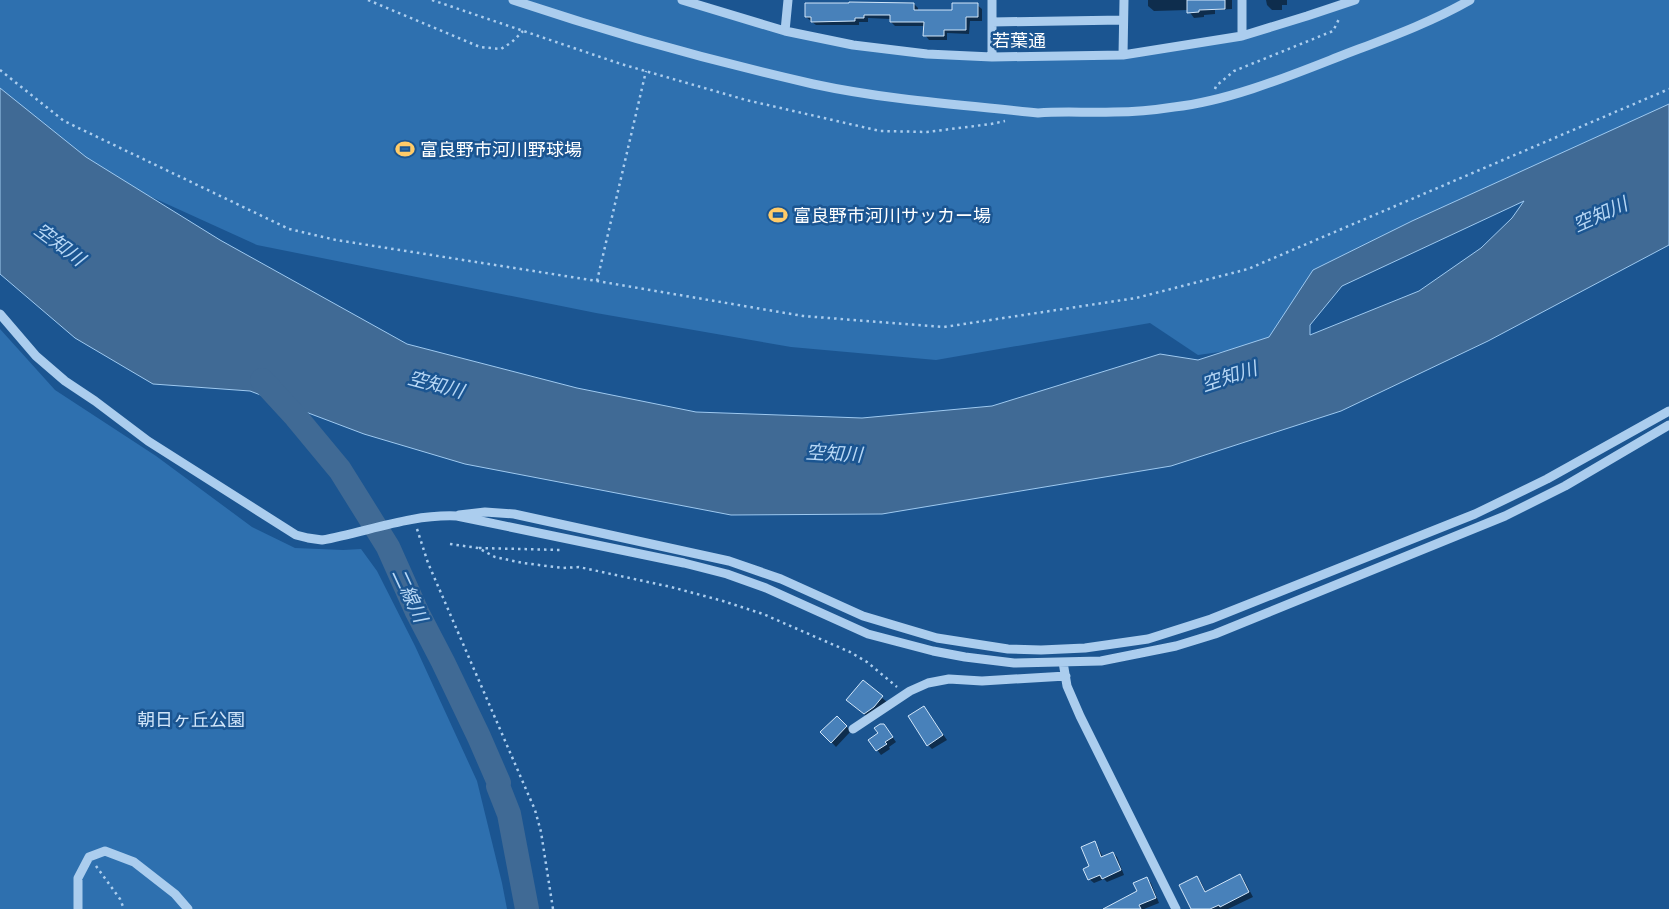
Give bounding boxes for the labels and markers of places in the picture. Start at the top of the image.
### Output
sports icon: 富良野市河川野球場 [394,138,416,160]
place label: 富良野市河川野球場 [420,138,582,161]
sports icon: 富良野市河川サッカー場 [767,204,789,226]
place label: 富良野市河川サッカー場 [793,204,991,227]

